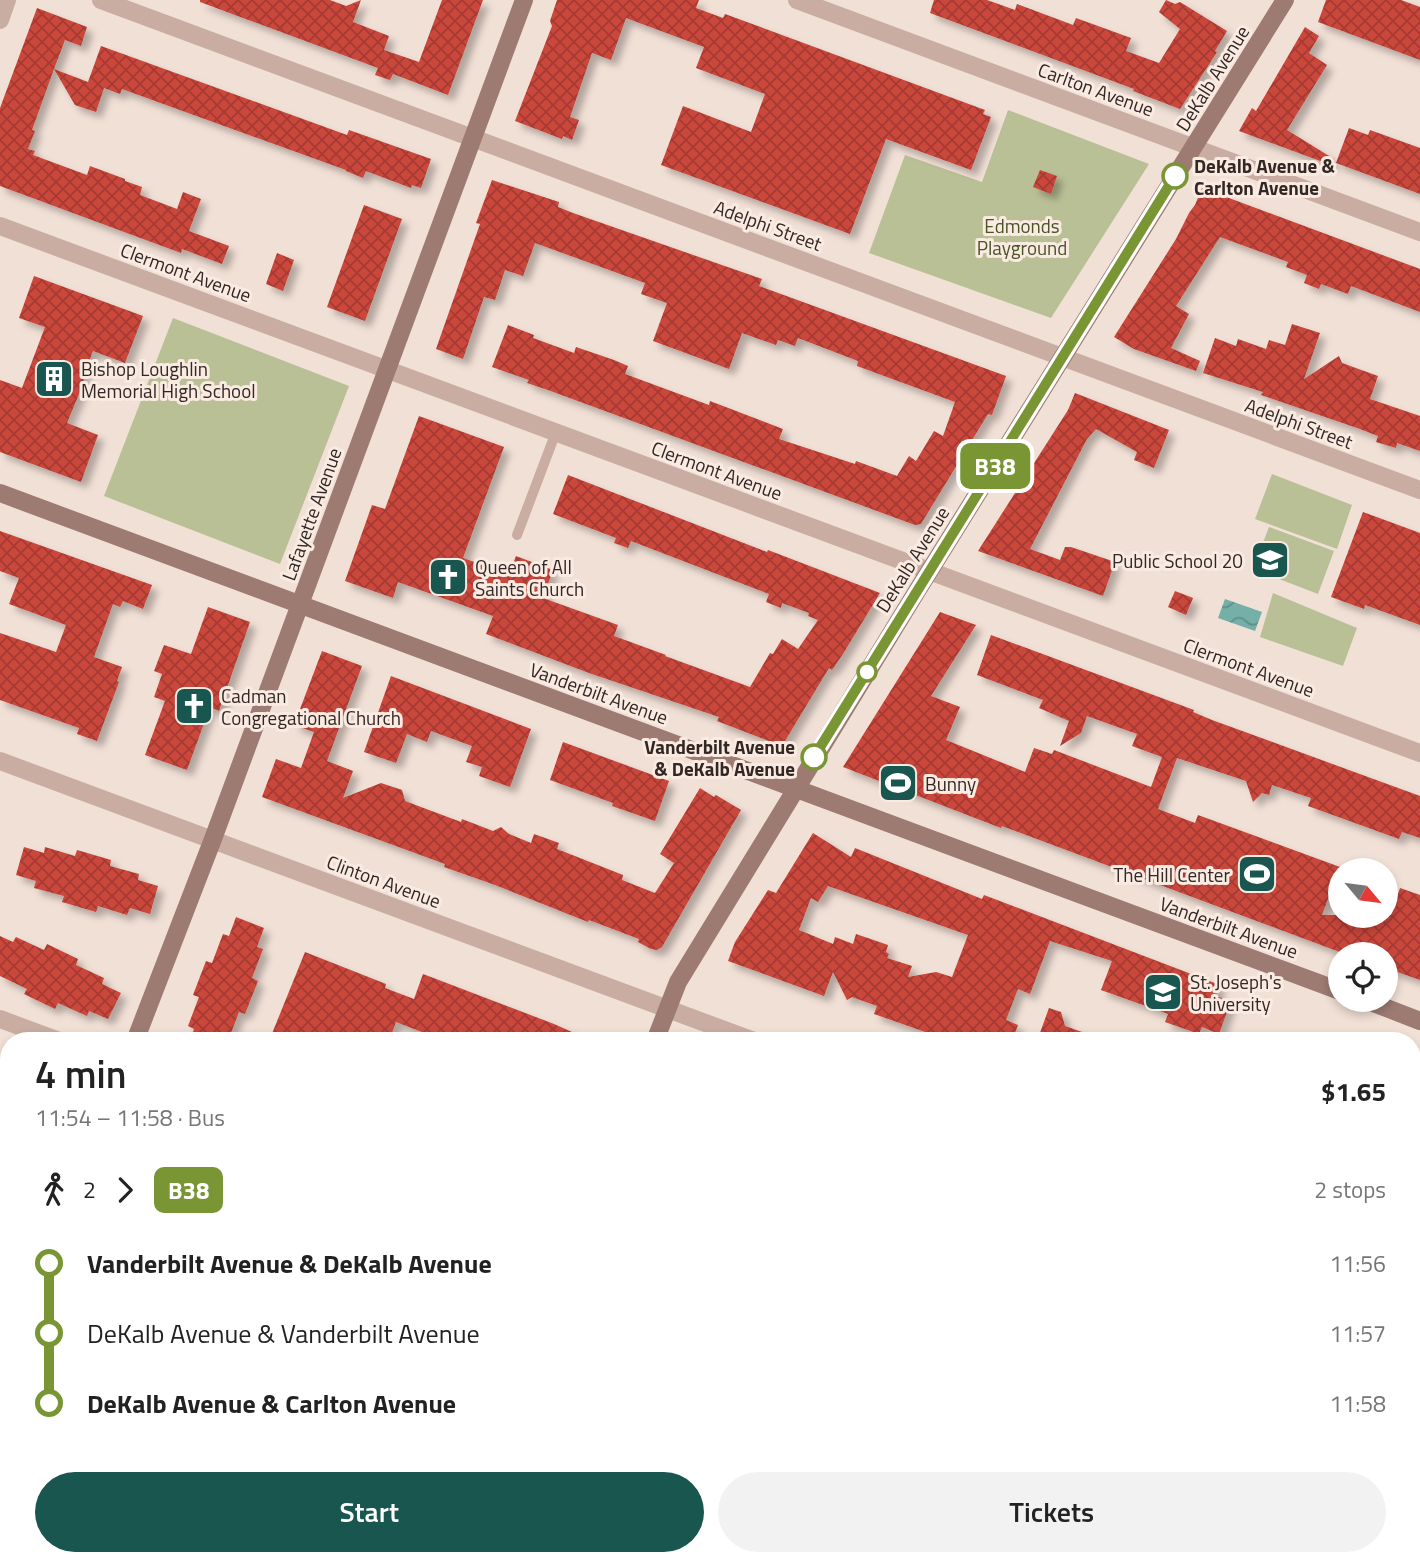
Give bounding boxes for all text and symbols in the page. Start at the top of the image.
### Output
street label: DeKalb Avenue [1168,19,1256,137]
street label: Carlton Avenue [1034,55,1158,123]
place label: DeKalb Avenue & Carlton Avenue [1194,151,1335,202]
marker: DeKalb Avenue & Carlton Avenue [1162,163,1188,189]
street label: Adelphi Street [710,192,826,258]
park label: Edmonds Playground [977,211,1067,262]
street label: Clermont Avenue [117,235,255,309]
place label: Bishop Loughlin Memorial High School [81,354,256,405]
building icon: Bishop Loughlin Memorial High School [33,358,75,400]
street label: Adelphi Street [1241,390,1357,456]
street label: Clermont Avenue [648,433,786,507]
line badge: B38 [955,443,1035,489]
street label: Lafayette Avenue [274,444,348,584]
text: B38 [974,448,1016,484]
street label: DeKalb Avenue [868,500,956,618]
school or university icon: Public School 20 [1249,539,1291,581]
place label: Public School 20 [1112,546,1243,575]
place label: Queen of All Saints Church [475,552,584,603]
church icon: Queen of All Saints Church [427,556,469,598]
street label: Clermont Avenue [1180,630,1318,704]
street label: Vanderbilt Avenue [526,655,672,731]
unlabelled marker [857,662,877,682]
place label: Cadman Congregational Church [221,681,401,732]
church icon: Cadman Congregational Church [173,685,215,727]
place label: Vanderbilt Avenue & DeKalb Avenue [644,732,795,783]
marker: Vanderbilt Avenue & DeKalb Avenue [801,744,827,770]
sports icon: Bunny [877,762,919,804]
place label: Bunny [925,769,976,798]
street label: Clinton Avenue [323,847,445,915]
sports icon: The Hill Center [1236,853,1278,895]
north arrow [1328,858,1398,928]
map controls [1328,858,1398,1012]
place label: The Hill Center [1113,860,1230,889]
street label: Vanderbilt Avenue [1156,889,1302,965]
button: locate [1328,942,1398,1012]
place label: St. Joseph's University [1190,967,1282,1018]
school or university icon: St. Joseph's University [1142,971,1184,1013]
text: 4 min [35,1045,126,1103]
text: $1.65 [1321,1072,1386,1111]
text: 11:54 – 11:58 · Bus [35,1100,225,1135]
icon: walk [35,1171,73,1209]
icon: forward [106,1171,144,1209]
text: 2 [83,1172,96,1207]
text: B38 [168,1172,209,1208]
text: 2 stops [1314,1172,1386,1207]
text: Vanderbilt Avenue & DeKalb Avenue [87,1244,492,1283]
text: 11:56 [1329,1246,1386,1281]
text: DeKalb Avenue & Vanderbilt Avenue [87,1314,480,1353]
text: 11:57 [1329,1316,1386,1351]
text: DeKalb Avenue & Carlton Avenue [87,1384,456,1423]
text: 11:58 [1329,1386,1386,1421]
button: Start [35,1472,704,1552]
button: Tickets [718,1472,1386,1552]

